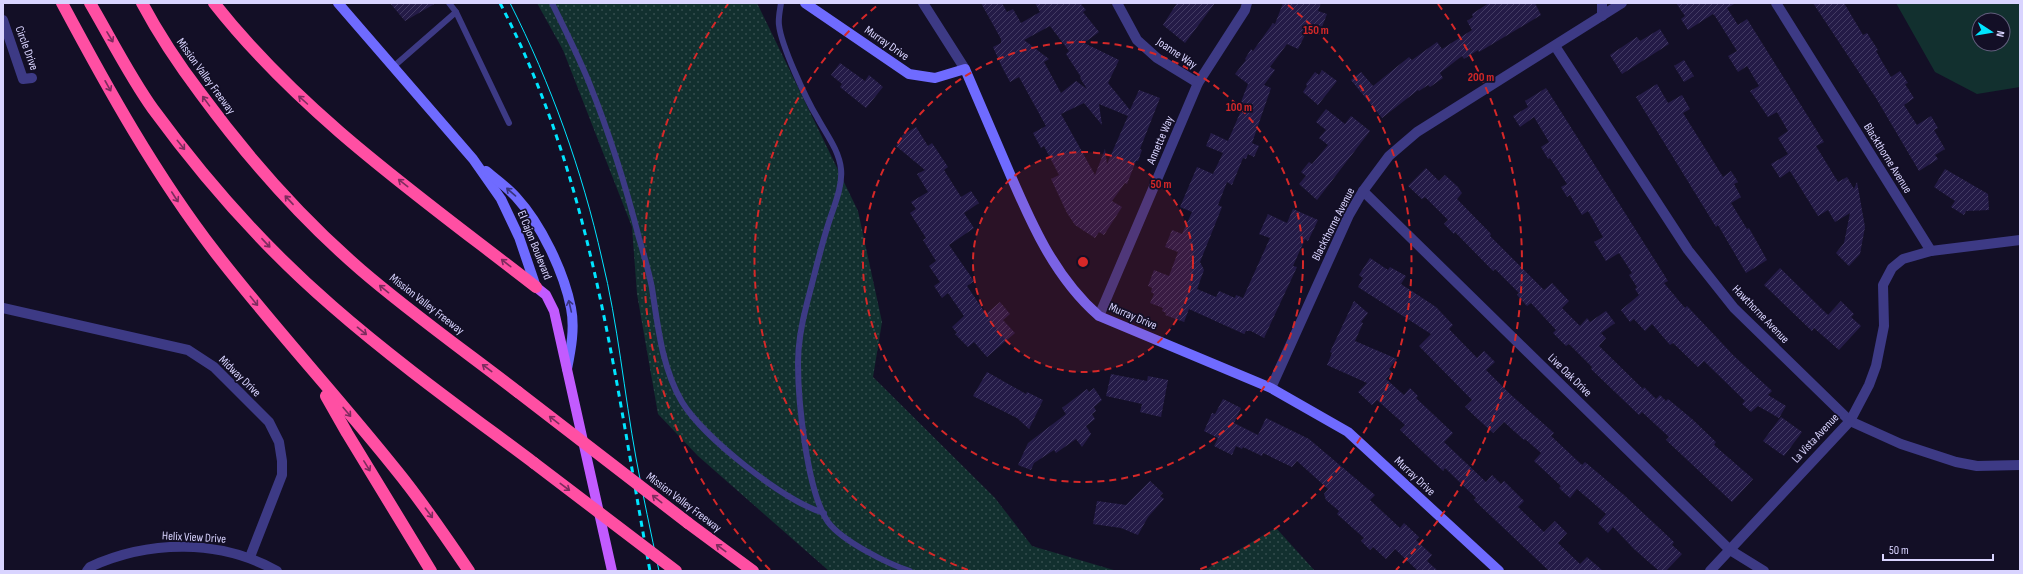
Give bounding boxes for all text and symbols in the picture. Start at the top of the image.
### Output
north arrow [1971,12,2011,52]
street label: Murray Drive [862,23,912,64]
text: 150 m [1303,23,1329,38]
street label: Circle Drive [12,24,42,73]
text: N [1993,30,2007,38]
one-way arrow [106,31,114,42]
street label: Joanne Way [1153,34,1200,73]
street label: Mission Valley Freeway [173,35,239,118]
text: 200 m [1468,70,1494,85]
one-way arrow [104,80,112,92]
one-way arrow [202,95,210,106]
one-way arrow [298,95,308,104]
text: 100 m [1226,100,1252,115]
street label: Annette Way [1143,113,1177,168]
street label: Blackthorne Avenue [1860,120,1915,196]
one-way arrow [177,140,185,151]
text: 50 m [1151,177,1171,192]
one-way arrow [397,179,408,187]
street label: Blackthorne Avenue [1309,185,1358,263]
one-way arrow [506,188,516,197]
one-way arrow [171,192,179,203]
one-way arrow [285,195,294,205]
street label: El Cajon Boulevard [514,208,555,282]
one-way arrow [261,238,271,248]
centre of rings [1076,255,1090,269]
one-way arrow [500,258,511,267]
street label: Mission Valley Freeway [386,271,467,338]
street label: Hawthorne Avenue [1729,282,1792,347]
one-way arrow [379,284,390,293]
one-way arrow [250,295,259,306]
one-way arrow [566,300,573,313]
street label: Murray Drive [1106,300,1159,333]
one-way arrow [357,326,368,335]
street label: Live Oak Drive [1544,351,1595,400]
street label: Midway Drive [215,353,264,400]
one-way arrow [482,364,493,372]
one-way arrow [342,407,352,417]
street label: La Vista Avenue [1789,410,1842,466]
one-way arrow [549,415,560,424]
street label: Murray Drive [1391,454,1439,499]
one-way arrow [364,460,372,472]
street label: Mission Valley Freeway [643,469,725,536]
one-way arrow [559,483,570,491]
one-way arrow [652,495,663,503]
one-way arrow [425,507,433,518]
street label: Helix View Drive [162,528,227,547]
scale bar [1883,536,1993,562]
one-way arrow [716,543,727,552]
text: 50 m [1889,543,1909,558]

